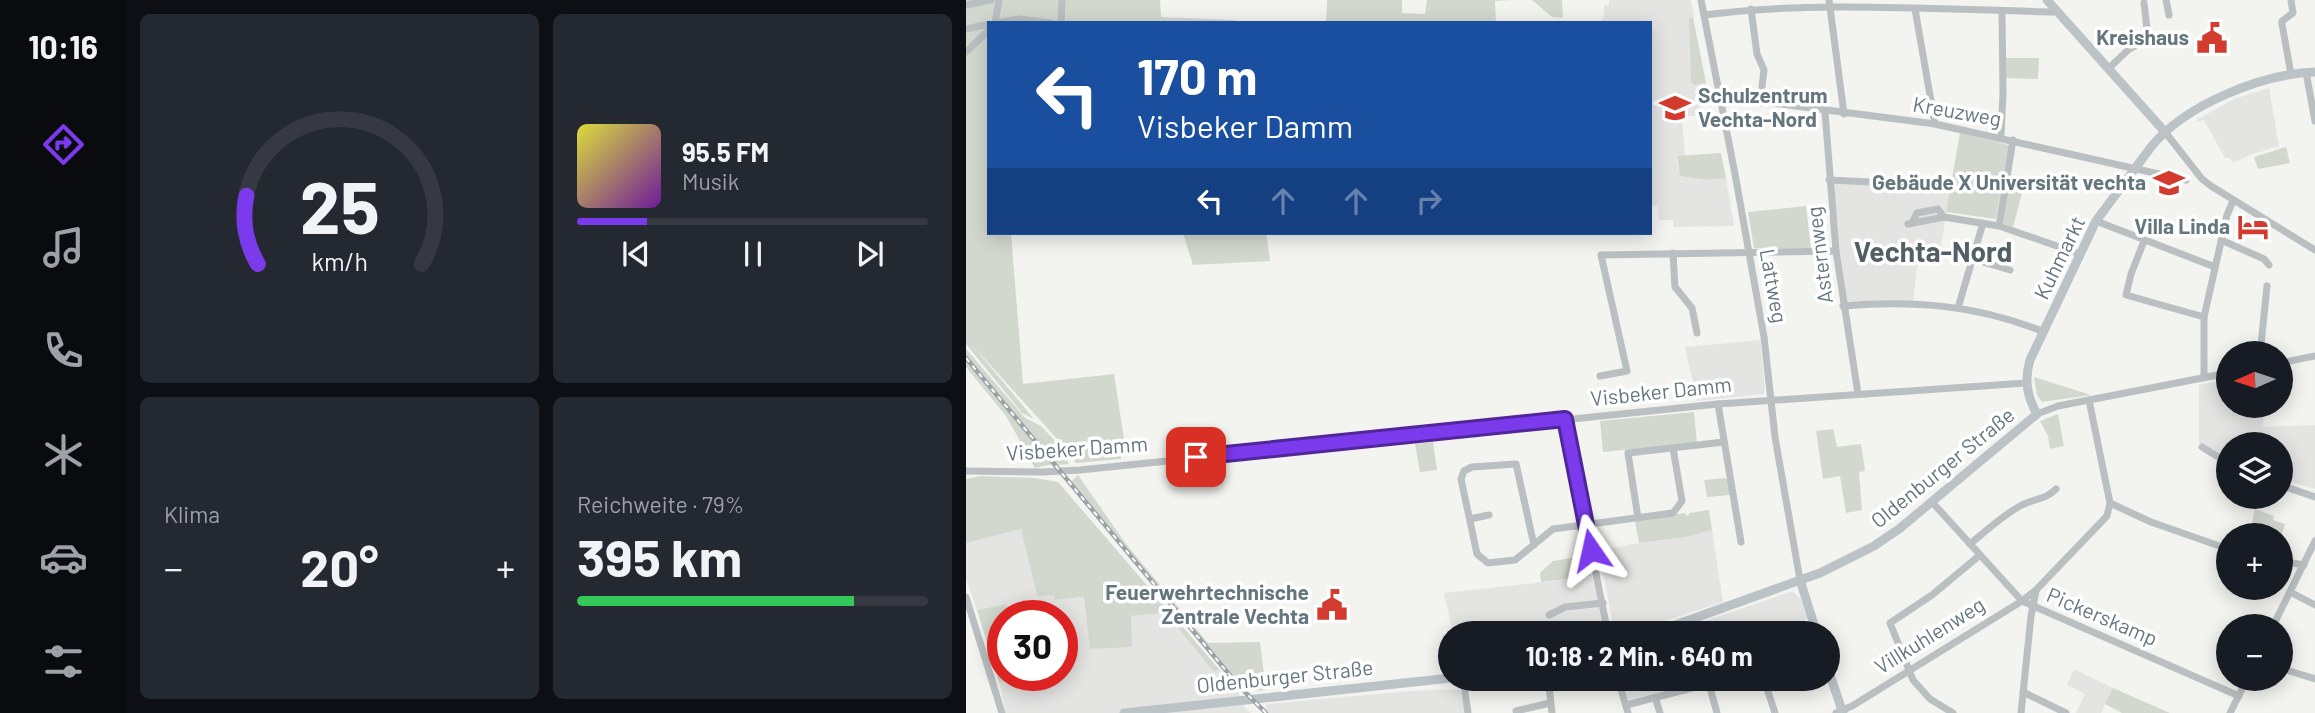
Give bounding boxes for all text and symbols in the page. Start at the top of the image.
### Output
public building icon: Kreishaus [2195,21,2229,55]
place label: Kreishaus [2096,24,2189,49]
text: 10:16 [28,27,98,65]
text: 170 m [1137,46,1257,105]
icon: left [1022,49,1113,140]
place label: Schulzentrum Vechta-Nord [1698,82,1827,131]
street label: Kreuzweg [1911,90,2003,131]
school or university icon: Schulzentrum Vechta-Nord [1658,91,1692,125]
text: Visbeker Damm [1137,106,1353,144]
icon: directions [39,120,88,169]
text: 95.5 FM [682,136,769,167]
text: 25 [299,162,380,250]
school or university icon: Gebäude X Universität vechta [2152,166,2186,200]
text: Musik [682,167,739,195]
place label: Gebäude X Universität vechta [1872,169,2146,194]
icon: left [1191,182,1229,220]
icon: ahead [1264,182,1302,220]
icon: ahead [1337,182,1375,220]
icon: right [1410,182,1448,220]
street label: Asternweg [1800,205,1837,305]
hotel icon: Villa Linda [2236,210,2270,244]
street label: Kuhmarkt [2028,212,2089,303]
place label: Villa Linda [2134,213,2230,238]
icon: music [39,223,88,272]
district label: Vechta-Nord [1854,234,2012,268]
icon: previous [617,235,655,273]
icon: pause [734,235,772,273]
icon: next [851,235,889,273]
text: km/h [311,246,368,276]
street label: Lattweg [1756,247,1793,325]
icon: phone [39,326,88,375]
north arrow [2216,341,2292,418]
map controls [2216,341,2293,691]
street label: Visbeker Damm [1589,371,1733,410]
street label: Oldenburger Straße [1865,401,2019,532]
pin [1166,427,1226,487]
icon: climate [39,430,88,479]
street label: Visbeker Damm [1005,430,1149,465]
button: layers [2216,432,2293,509]
icon: arrive [1177,438,1215,476]
text: Reichweite · 79% [577,490,744,518]
text: Klima [164,500,220,528]
position arrow [1554,513,1628,587]
button: + [2216,523,2293,600]
text: 395 km [577,525,742,587]
icon: car [39,533,88,582]
text: 20° [300,535,379,597]
text: − [164,544,183,590]
text: + [496,544,515,590]
place label: Feuerwehrtechnische Zentrale Vechta [1105,579,1309,628]
street label: Pickerskamp [2044,581,2162,650]
public building icon: Feuerwehrtechnische Zentrale Vechta [1315,588,1349,622]
street label: Villkuhlenweg [1870,591,1989,678]
speed limit sign: 30 [987,600,1078,691]
button: − [2216,614,2293,691]
icon: filters [39,637,88,686]
text: 10:18 · 2 Min. · 640 m [1525,640,1753,671]
street label: Oldenburger Straße [1195,654,1374,697]

